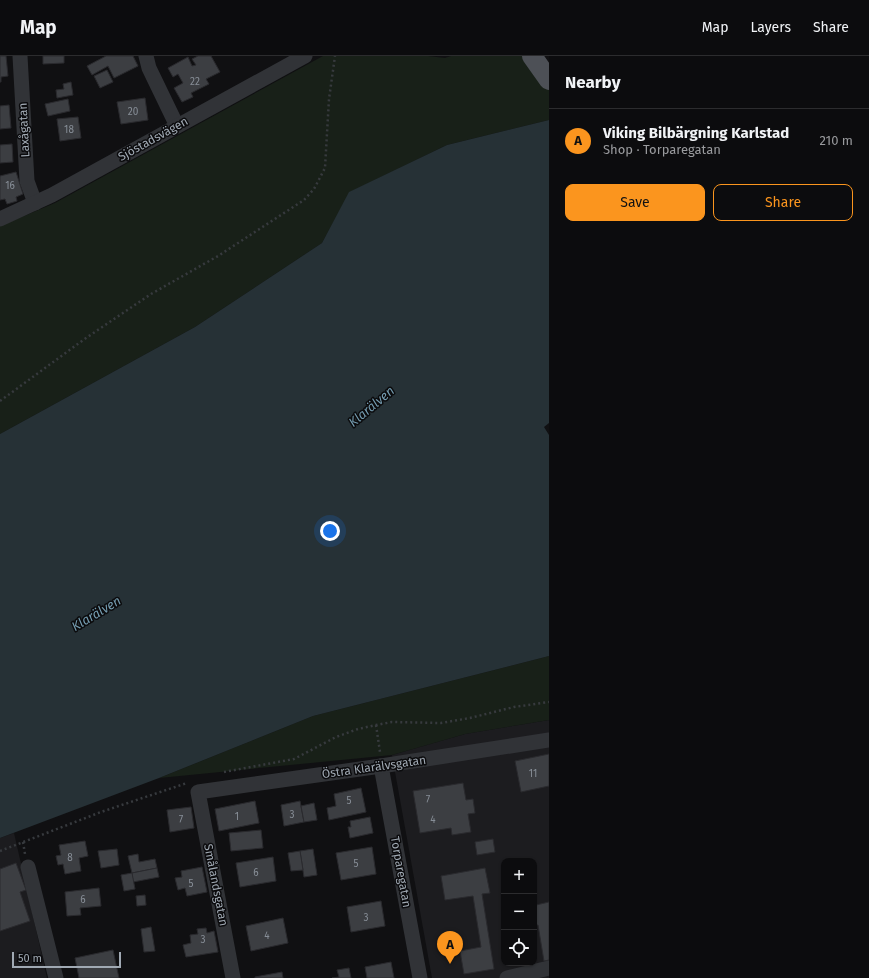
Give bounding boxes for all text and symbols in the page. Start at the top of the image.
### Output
text: Map [20,16,57,39]
text: Map [702,19,728,36]
text: Layers [750,19,791,36]
text: Share [813,19,849,36]
text: Nearby [565,72,620,93]
house number: 22 [190,76,200,88]
street label: Laxågatan [16,102,32,158]
house number: 20 [128,106,139,118]
street label: Sjöstadsvägen [116,114,190,164]
house number: 18 [64,124,74,136]
text: Viking Bilbärgning Karlstad [603,124,789,142]
text: A [574,133,582,148]
text: 210 m [819,133,853,148]
text: Shop · Torparegatan [603,142,721,157]
house number: 16 [5,180,15,192]
button: Save [565,184,705,221]
button: Share [713,184,853,221]
water label: Klarälven [346,383,397,430]
your location [320,521,340,541]
water label: Klarälven [69,593,124,634]
street label: Östra Klarälvsgatan [321,751,427,781]
house number: 11 [529,768,537,780]
house number: 7 [426,794,431,806]
house number: 5 [346,795,352,807]
house number: 3 [290,809,295,821]
house number: 1 [235,811,239,823]
house number: 7 [179,814,184,826]
house number: 4 [430,814,436,826]
street label: Torparegatan [388,835,414,909]
street label: Smålandsgatan [201,843,231,927]
house number: 8 [67,852,73,864]
house number: 5 [353,858,359,870]
map controls [501,858,537,966]
button: + [501,858,537,894]
house number: 6 [253,867,259,879]
house number: 5 [188,878,194,890]
house number: 6 [80,894,86,906]
button: − [501,894,537,930]
house number: 3 [364,912,369,924]
house number: 4 [264,930,270,942]
button: locate [501,930,537,966]
pin: A [437,931,463,964]
house number: 3 [201,934,206,946]
scale bar [12,950,121,969]
text: 50 m [18,952,42,965]

